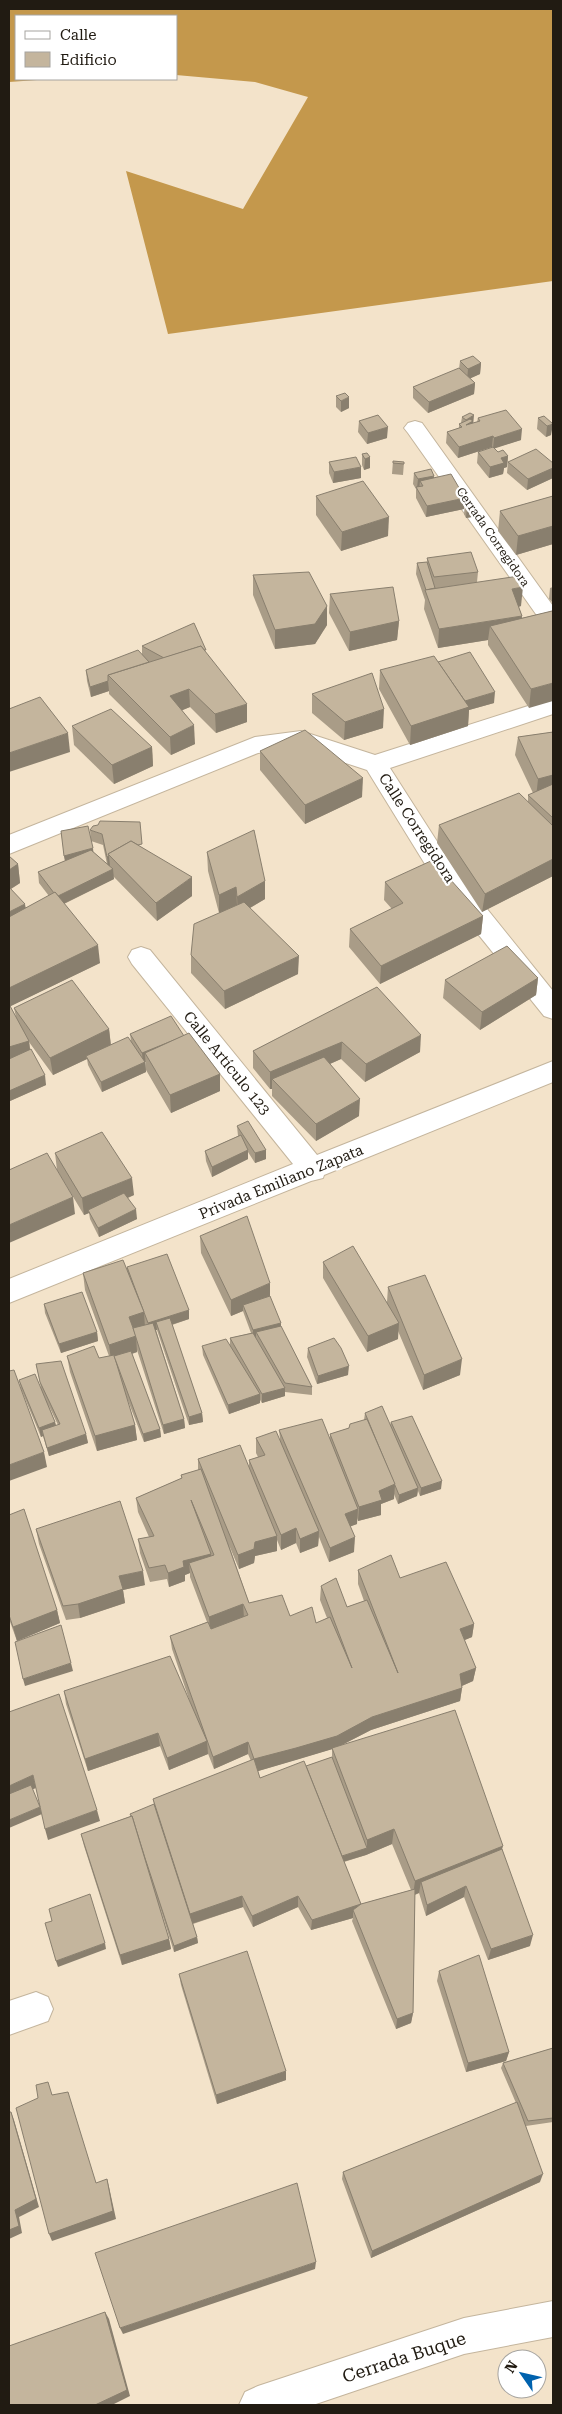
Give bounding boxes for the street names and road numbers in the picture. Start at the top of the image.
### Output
street label: Cerrada Corregidora [453,485,533,590]
street label: Calle Corregidora [375,770,459,886]
street label: Calle Artículo 123 [180,1008,274,1118]
street label: Privada Emiliano Zapata [196,1141,366,1223]
street label: Cerrada Buque [340,2327,468,2387]

